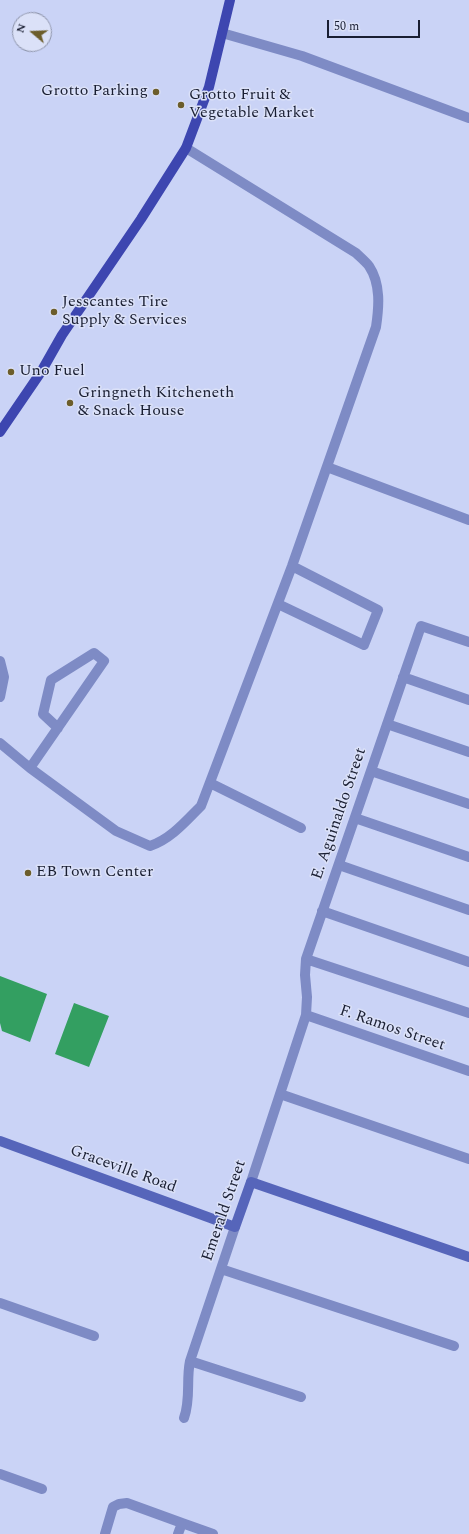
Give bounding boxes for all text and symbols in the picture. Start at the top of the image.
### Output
north arrow [12,12,52,52]
scale bar [329,12,422,38]
text: 50 m [334,17,359,36]
text: N [12,21,31,35]
place label: Grotto Parking [41,82,148,102]
place label: Grotto Fruit & Vegetable Market [189,86,314,124]
marker: Grotto Parking [151,87,161,97]
marker: Grotto Fruit & Vegetable Market [176,100,186,110]
place label: Jesscantes Tire Supply & Services [62,293,187,331]
marker: Jesscantes Tire Supply & Services [49,307,59,317]
place label: Uno Fuel [19,362,85,382]
marker: Uno Fuel [6,367,16,377]
place label: Gringneth Kitcheneth & Snack House [78,384,234,422]
marker: Gringneth Kitcheneth & Snack House [65,398,75,408]
street label: E. Aguinaldo Street [308,746,372,882]
place label: EB Town Center [36,863,153,883]
marker: EB Town Center [23,868,33,878]
street label: F. Ramos Street [337,1002,447,1056]
street label: Graceville Road [67,1142,179,1198]
street label: Emerald Street [199,1158,251,1264]

